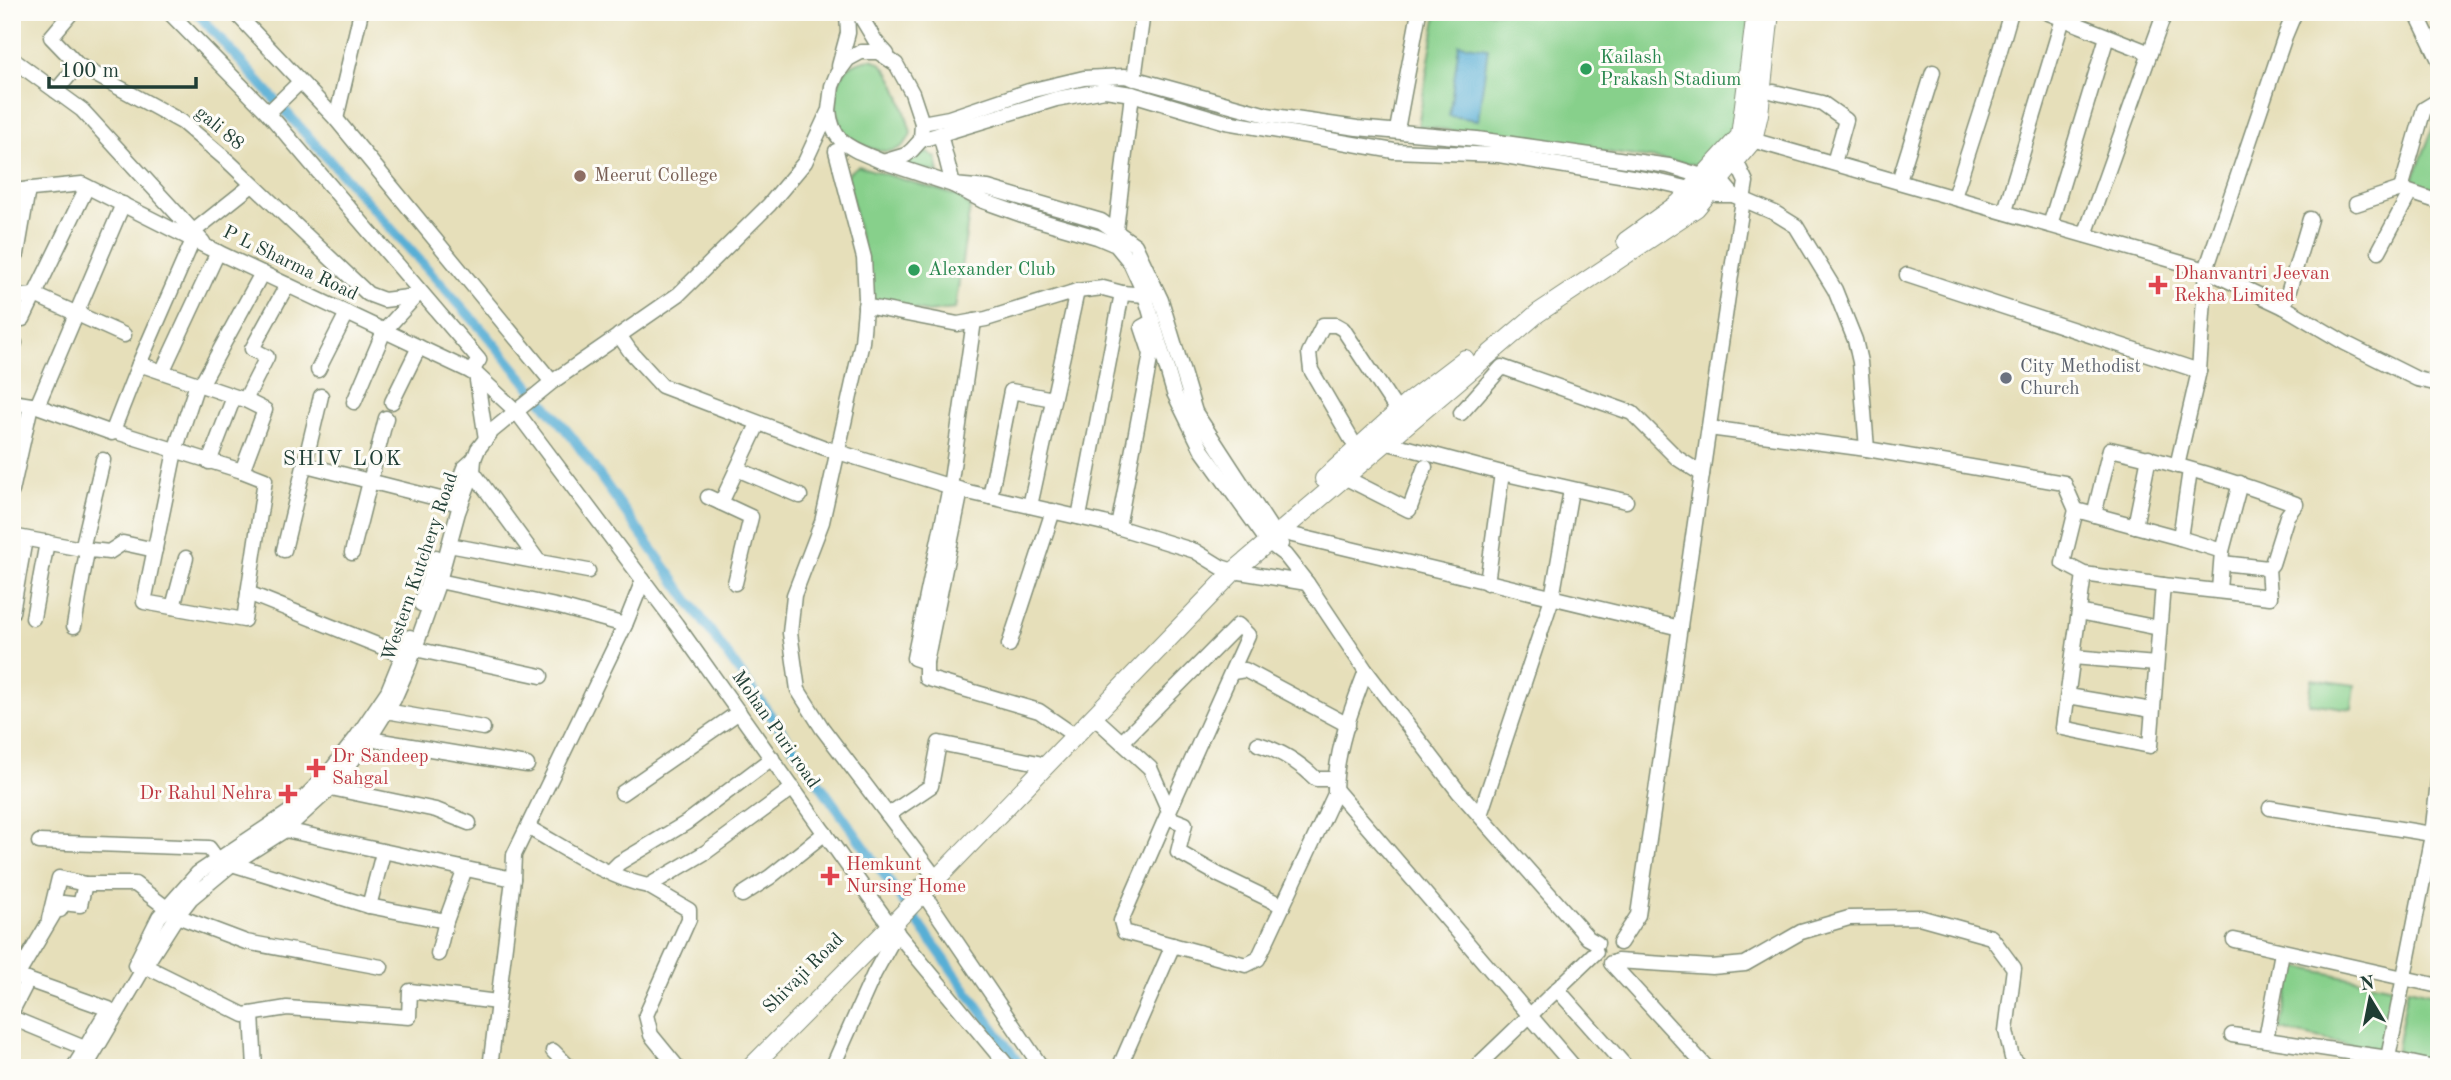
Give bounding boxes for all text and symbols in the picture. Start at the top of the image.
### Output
scale bar [49,46,196,90]
place label: Kailash Prakash Stadium [1600,49,1741,90]
text: 100 m [60,61,119,82]
marker: Kailash Prakash Stadium [1578,61,1594,77]
street label: gali 88 [191,103,247,155]
place label: Meerut College [594,167,717,186]
marker: Meerut College [572,168,588,184]
street label: P L Sharma Road [219,223,361,305]
place label: Alexander Club [928,261,1055,280]
marker: Alexander Club [906,262,922,278]
place label: Dhanvantri Jeevan Rekha Limited [2174,265,2330,306]
marker: Dhanvantri Jeevan Rekha Limited [2148,275,2168,295]
place label: City Methodist Church [2020,358,2141,399]
marker: City Methodist Church [1998,370,2014,386]
district label: SHIV LOK [283,449,403,470]
street label: Western Kutchery Road [380,470,462,664]
street label: Mohan Puri road [728,668,823,792]
place label: Dr Sandeep Sahgal [332,748,429,789]
marker: Dr Sandeep Sahgal [306,758,326,778]
marker: Dr Rahul Nehra [278,784,298,804]
place label: Dr Rahul Nehra [139,785,273,804]
place label: Hemkunt Nursing Home [846,856,966,897]
marker: Hemkunt Nursing Home [820,866,840,886]
street label: Shivaji Road [760,930,848,1018]
north arrow [2336,964,2406,1034]
text: N [2359,974,2377,995]

